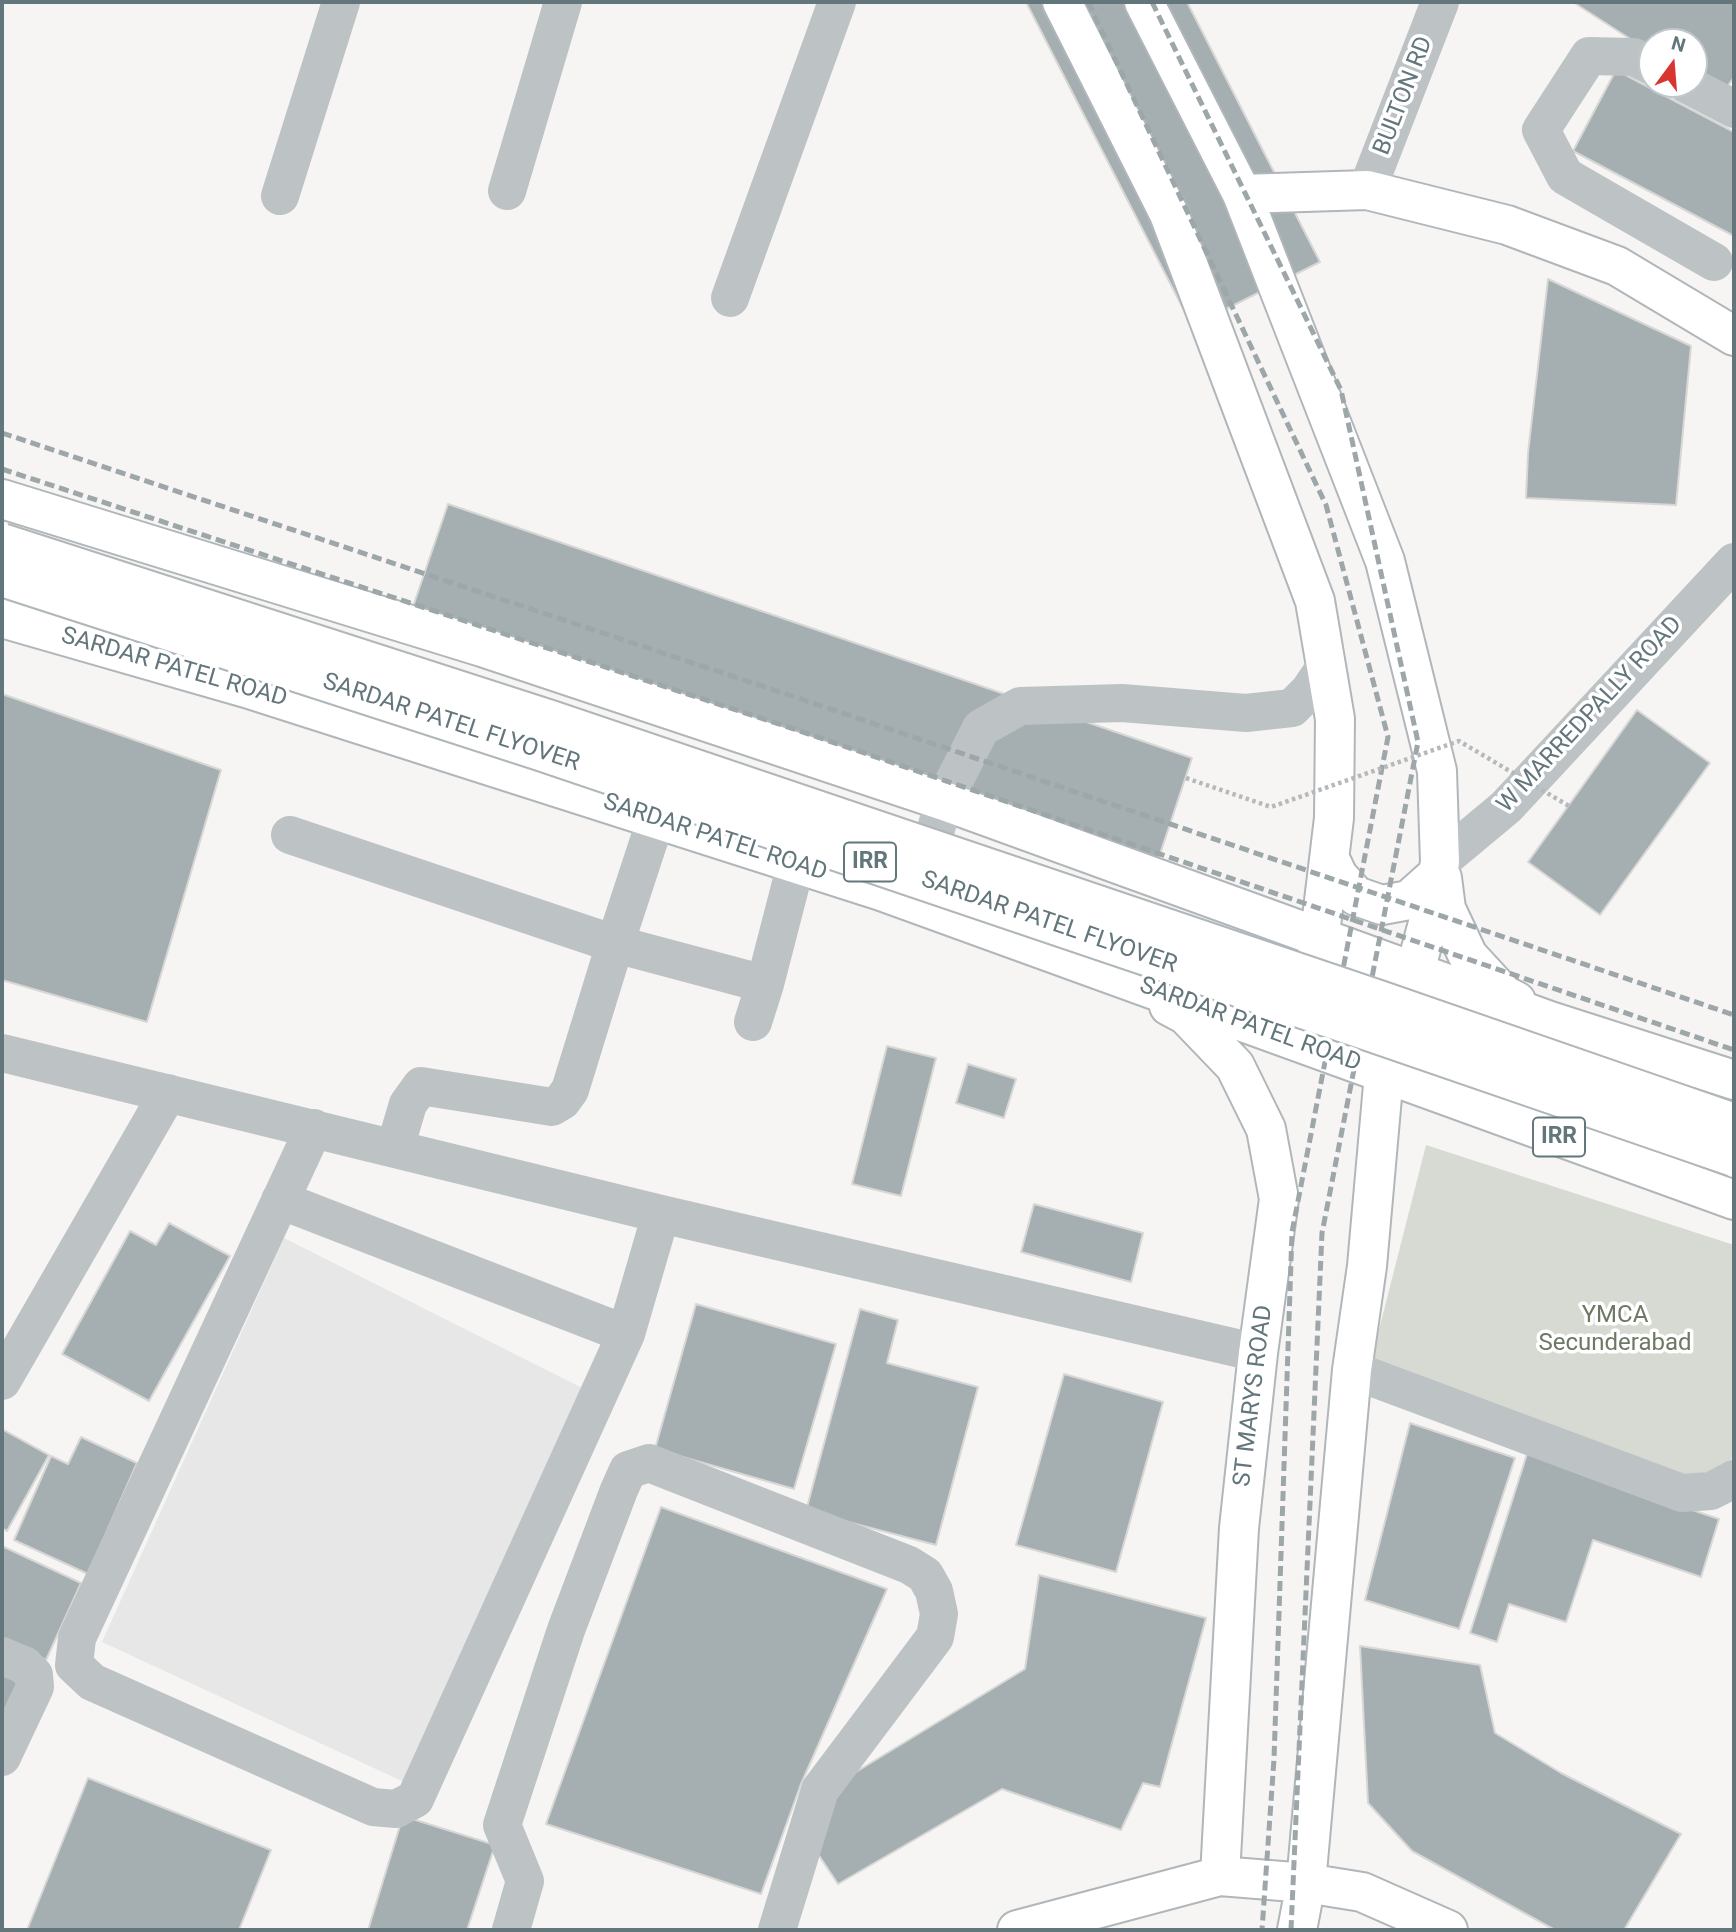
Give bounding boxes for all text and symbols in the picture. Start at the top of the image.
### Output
north arrow [1638,28,1708,98]
text: N [1669,31,1688,57]
street label: BULTON RD [1368,33,1440,159]
street label: W MARREDPALLY ROAD [1491,611,1689,819]
street label: SARDAR PATEL ROAD [58,622,290,714]
street label: SARDAR PATEL FLYOVER [319,668,583,778]
street label: SARDAR PATEL ROAD [599,788,831,888]
road number: IRR [844,842,896,882]
street label: SARDAR PATEL FLYOVER [917,866,1181,980]
street label: SARDAR PATEL ROAD [1135,972,1365,1078]
road number: IRR [1533,1118,1585,1156]
park label: YMCA Secunderabad [1538,1302,1692,1358]
street label: ST MARYS ROAD [1229,1304,1279,1488]

